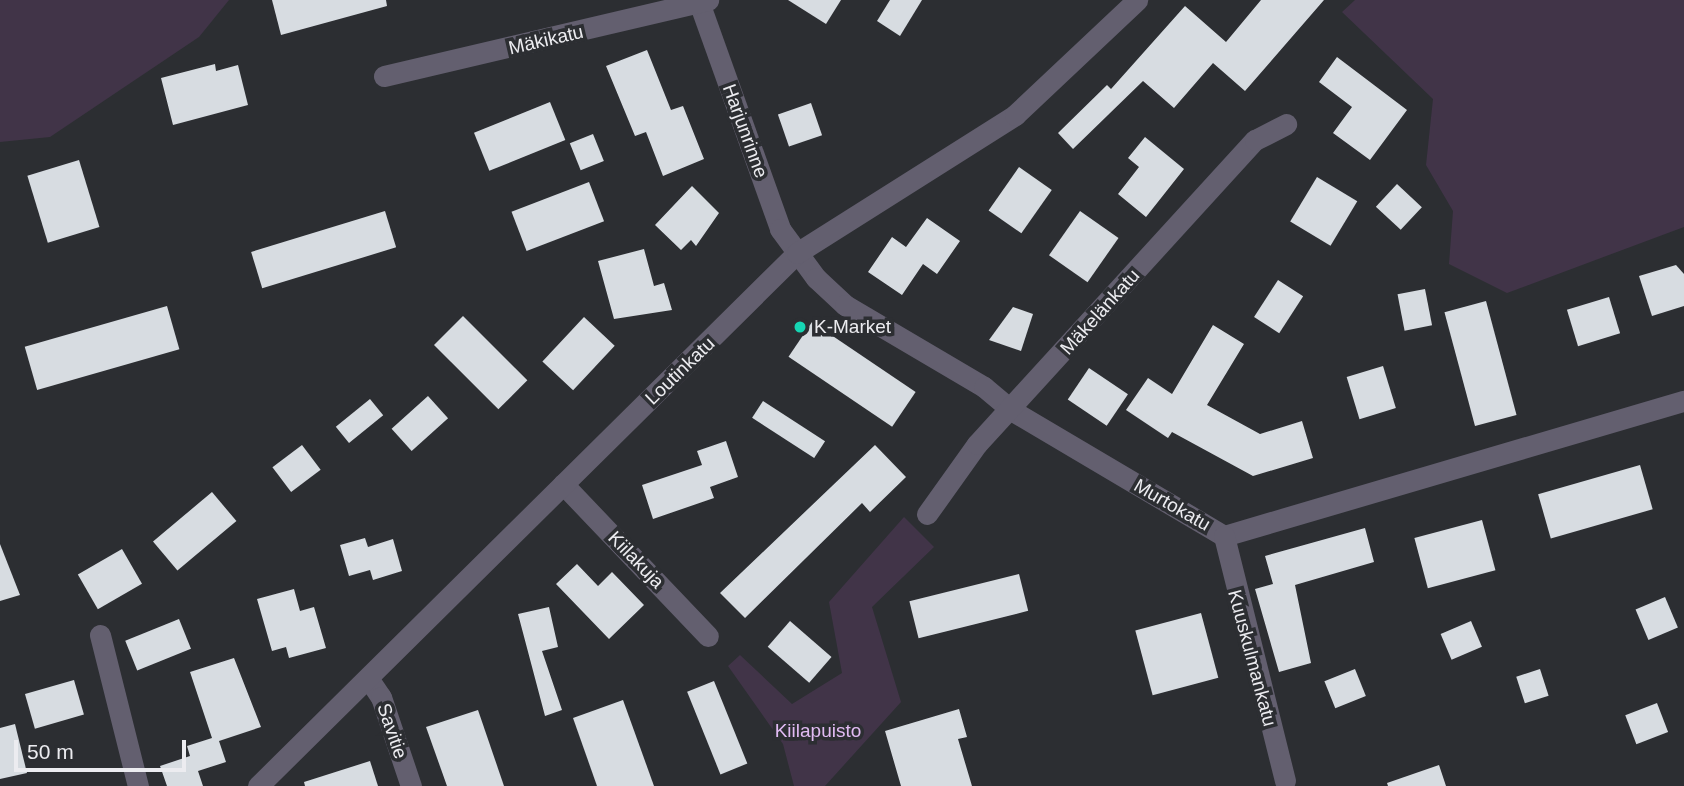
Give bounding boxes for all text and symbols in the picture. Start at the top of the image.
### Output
street label: Mäkikatu [506,20,586,60]
street label: Harjunrinne [717,81,773,181]
street label: Mäkelänkatu [1055,264,1145,360]
place label: K-Market [814,316,891,338]
marker: K-Market [792,319,808,335]
street label: Loutinkatu [641,332,719,410]
street label: Murtokatu [1130,474,1214,536]
street label: Kiilakuja [603,527,669,593]
street label: Kuuskulmankatu [1223,587,1281,729]
street label: Savitie [372,700,412,762]
park label: Kiilapuisto [775,720,861,742]
scale bar [18,726,189,770]
text: 50 m [27,740,74,763]

